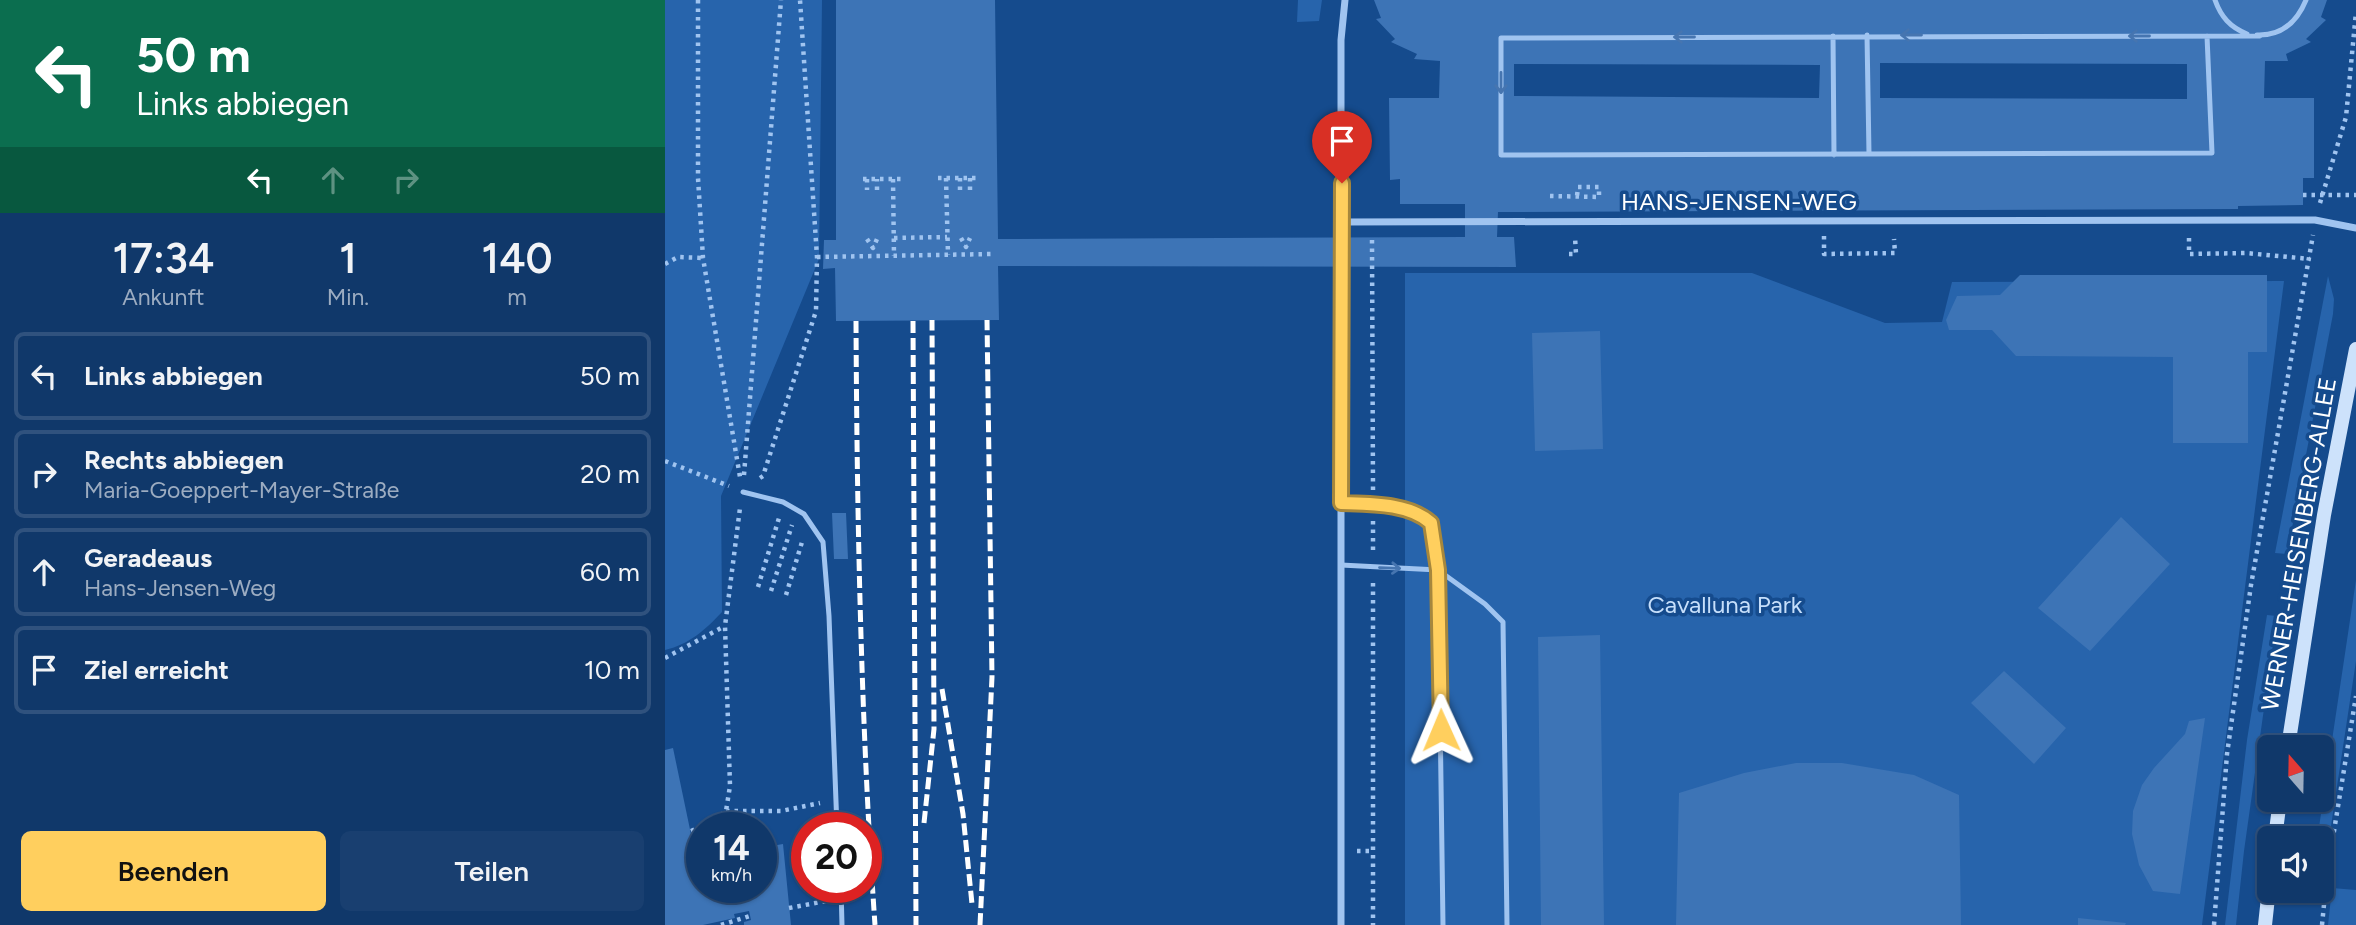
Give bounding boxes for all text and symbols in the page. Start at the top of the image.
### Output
text: 50 m [136,25,251,84]
icon: left [21,28,112,119]
one-way arrow [1900,28,1923,42]
one-way arrow [2127,29,2150,43]
one-way arrow [1672,30,1695,44]
one-way arrow [1494,71,1508,94]
text: Links abbiegen [136,85,349,123]
pin [1312,111,1372,183]
icon: arrive [1323,122,1361,160]
icon: left [241,161,279,199]
icon: ahead [314,161,352,199]
icon: right [387,161,425,199]
street label: HANS-JENSEN-WEG [1621,187,1857,216]
text: 17:34 [112,233,214,284]
text: 1 [339,233,357,284]
text: 140 [482,233,553,284]
text: Ankunft [122,283,205,311]
text: Min. [327,283,369,311]
text: m [507,283,527,311]
icon: left [25,357,63,395]
text: Links abbiegen [84,360,263,392]
text: 50 m [580,360,640,392]
street label: WERNER-HEISENBERG-ALLEE [2255,375,2342,713]
text: Rechts abbiegen [84,444,284,476]
icon: right [25,455,63,493]
text: 20 m [580,458,640,490]
text: Maria-Goeppert-Mayer-Straße [84,476,399,504]
text: Geradeaus [84,542,212,574]
icon: ahead [25,553,63,591]
text: 60 m [580,556,640,588]
one-way arrow [1378,561,1401,575]
text: Hans-Jensen-Weg [84,574,276,602]
park label: Cavalluna Park [1648,590,1803,619]
icon: arrive [25,651,63,689]
text: Ziel erreicht [84,654,229,686]
text: 10 m [584,654,640,686]
position arrow [1404,693,1478,767]
north arrow [2257,735,2335,812]
map controls [2257,735,2334,903]
speed limit sign: 20 [791,812,882,903]
button: sound [2257,826,2334,903]
text: 14 [713,827,750,869]
button: Beenden [21,831,326,911]
button: Teilen [340,831,644,911]
text: km/h [711,864,752,886]

